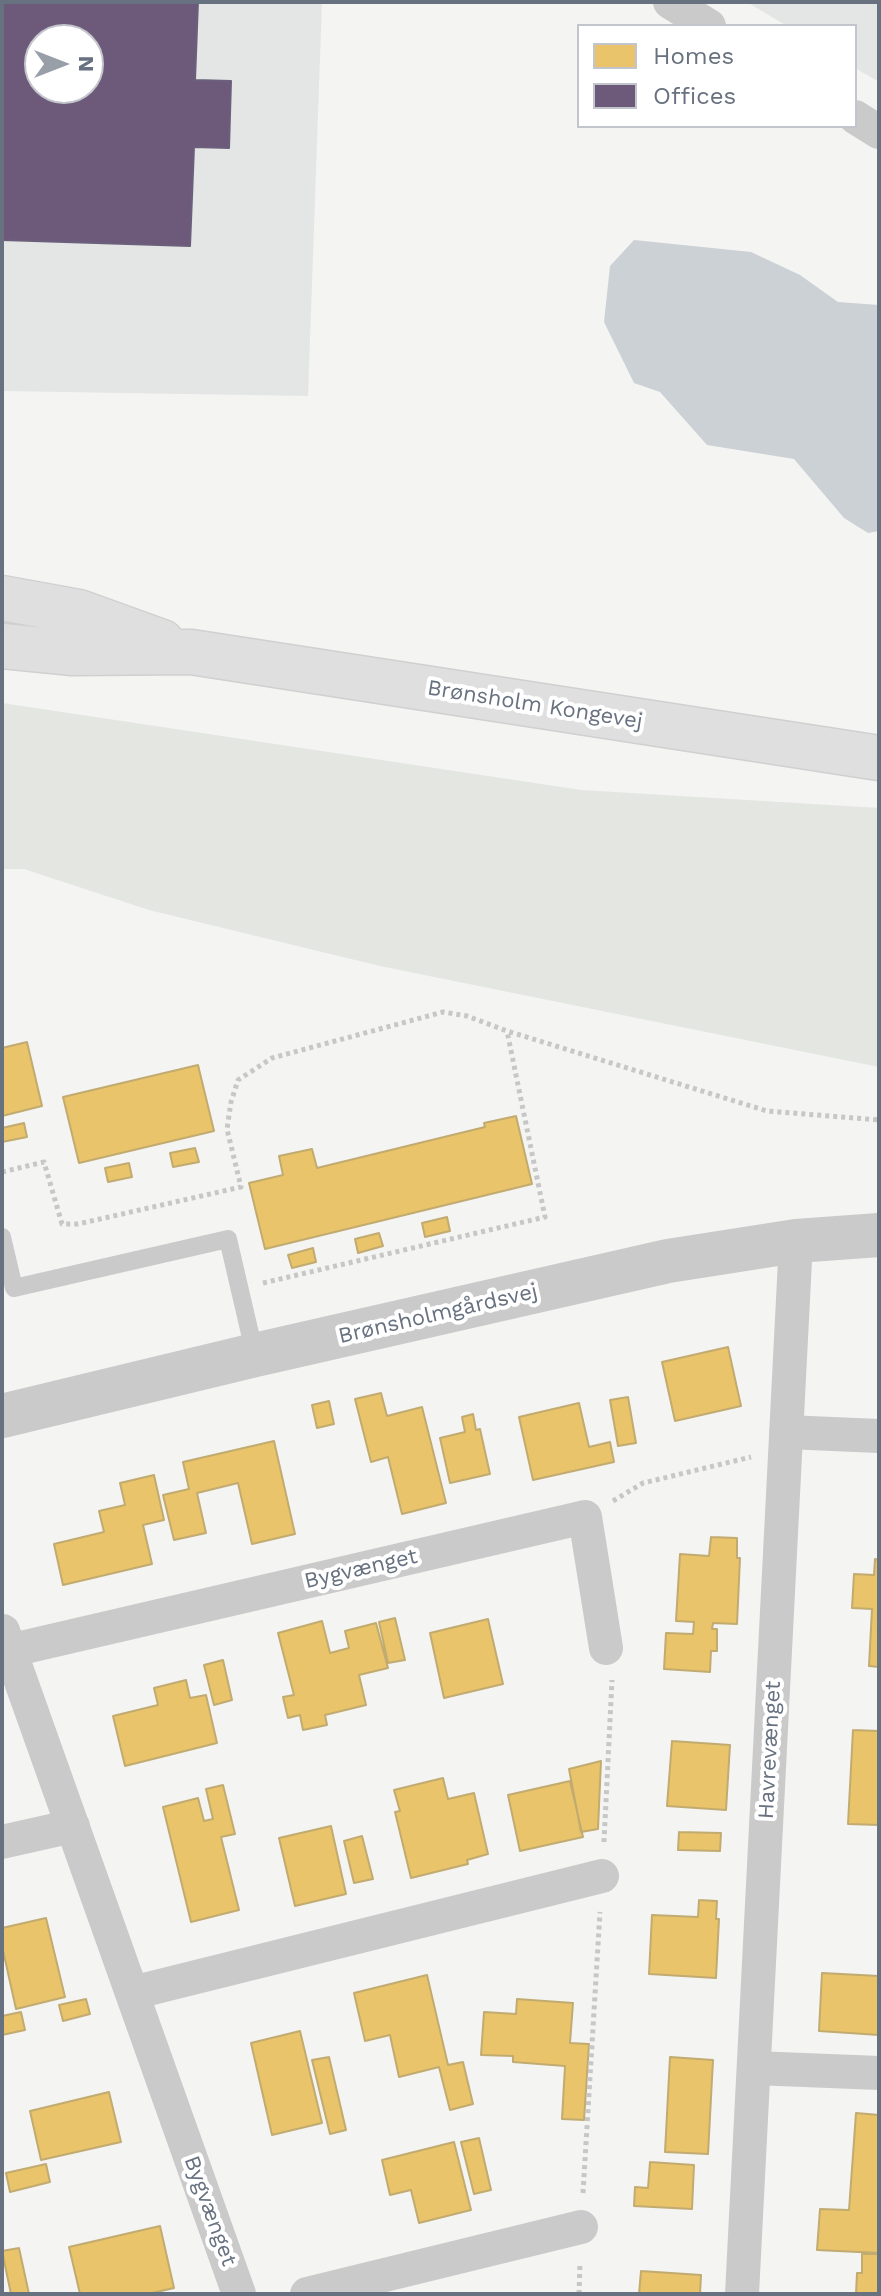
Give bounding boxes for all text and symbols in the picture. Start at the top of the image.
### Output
north arrow [24,24,104,104]
legend [577,24,857,128]
text: Homes [653,42,734,70]
text: N [74,56,99,72]
text: Offices [653,82,736,110]
street label: Brønsholm Kongevej [425,675,645,735]
street label: Brønsholmgårdsvej [336,1278,540,1350]
street label: Bygvænget [302,1543,420,1595]
street label: Havrevænget [753,1680,787,1820]
street label: Bygvænget [178,2152,242,2270]

